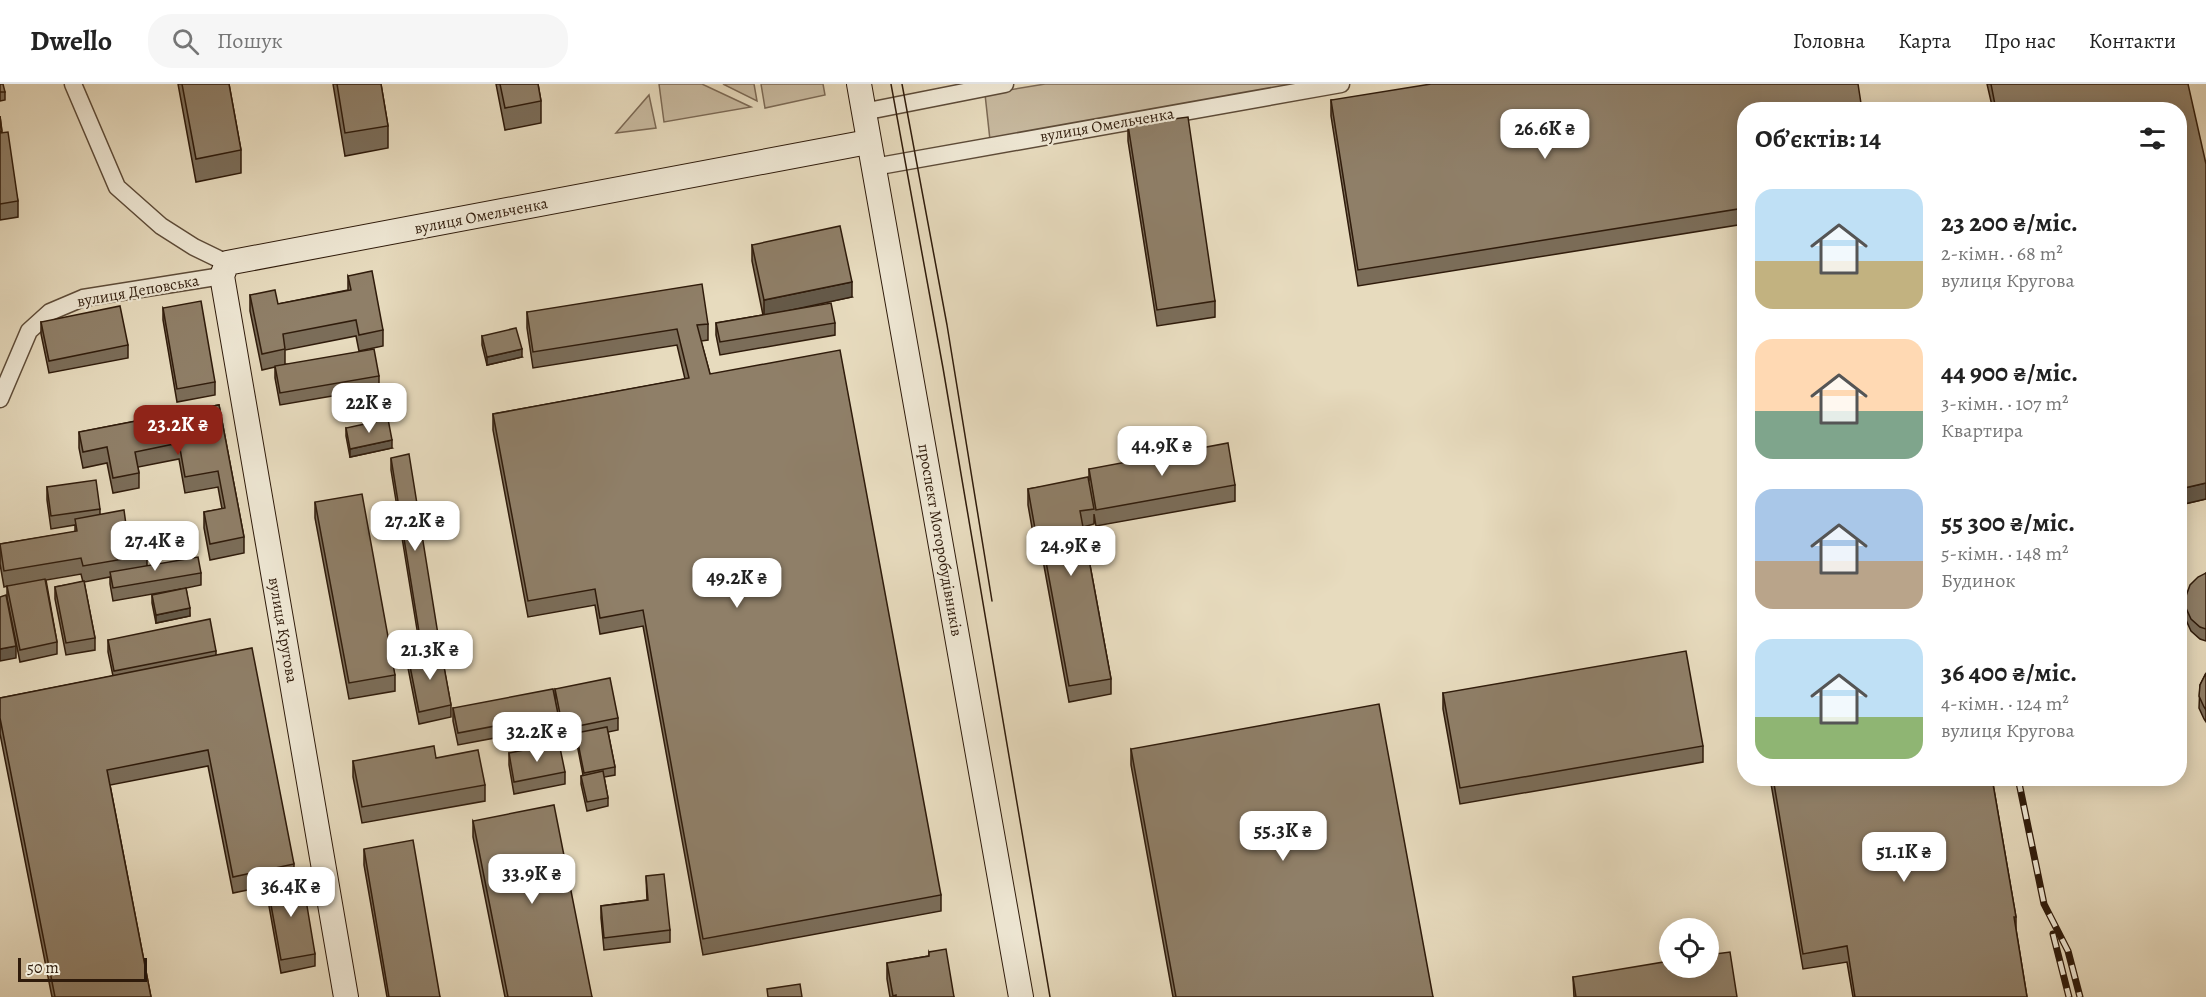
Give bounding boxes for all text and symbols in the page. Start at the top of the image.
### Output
search box [148,14,568,68]
text: Dwello [30,22,112,60]
icon: search [169,25,202,58]
text: Пошук [217,26,283,56]
text: Головна [1793,27,1865,55]
text: Карта [1898,27,1951,55]
text: Про нас [1984,27,2056,55]
text: Контакти [2089,27,2176,55]
street label: вулиця Омельченка [1038,102,1176,148]
pin: 26.6K ₴ [1490,109,1600,160]
text: 26.6K ₴ [1514,115,1576,142]
text: Об’єктів: 14 [1755,121,1881,156]
icon: filters [2136,122,2169,155]
street label: вулиця Омельченка [412,192,550,240]
text: 23 200 ₴/міс. [1941,205,2078,240]
icon: home [1803,213,1875,285]
text: 2-кімн. · 68 m² [1941,240,2063,267]
text: вулиця Кругова [1941,267,2075,294]
street label: вулиця Деповська [75,269,201,313]
text: 44 900 ₴/міс. [1941,355,2078,390]
icon: home [1803,363,1875,435]
pin: 22K ₴ [327,383,411,434]
text: 22K ₴ [346,389,392,416]
text: 3-кімн. · 107 m² [1941,390,2069,417]
pin: 23.2K ₴ [123,405,233,456]
text: 23.2K ₴ [148,411,208,438]
text: Квартира [1941,417,2023,444]
pin: 44.9K ₴ [1107,426,1217,477]
text: 44.9K ₴ [1132,432,1192,459]
street label: проспект Моторобудівників [912,442,968,638]
pin: 27.2K ₴ [360,501,470,552]
text: 55 300 ₴/міс. [1941,505,2075,540]
text: 27.2K ₴ [385,507,445,534]
icon: home [1803,513,1875,585]
pin: 27.4K ₴ [100,521,210,572]
pin: 24.9K ₴ [1016,526,1126,577]
text: 27.4K ₴ [125,527,185,554]
text: 24.9K ₴ [1040,532,1102,559]
text: 5-кімн. · 148 m² [1941,540,2069,567]
pin: 49.2K ₴ [682,558,792,609]
text: 49.2K ₴ [706,564,768,591]
text: Будинок [1941,567,2016,594]
street label: вулиця Кругова [263,575,303,685]
pin: 21.3K ₴ [375,630,485,681]
text: 21.3K ₴ [401,636,459,663]
text: 36 400 ₴/міс. [1941,655,2077,690]
icon: home [1803,663,1875,735]
text: 4-кімн. · 124 m² [1941,690,2069,717]
pin: 32.2K ₴ [482,712,592,763]
text: вулиця Кругова [1941,717,2075,744]
text: 32.2K ₴ [507,718,567,745]
pin: 55.3K ₴ [1228,811,1338,862]
text: 55.3K ₴ [1254,817,1312,844]
pin: 51.1K ₴ [1849,832,1959,883]
text: 51.1K ₴ [1876,838,1932,865]
pin: 33.9K ₴ [477,854,587,905]
text: 33.9K ₴ [502,860,562,887]
pin: 36.4K ₴ [236,867,346,918]
text: 36.4K ₴ [261,873,321,900]
map controls [1659,918,1719,978]
button: locate [1659,918,1719,978]
scale bar [18,955,147,982]
text: 50 m [27,957,59,979]

